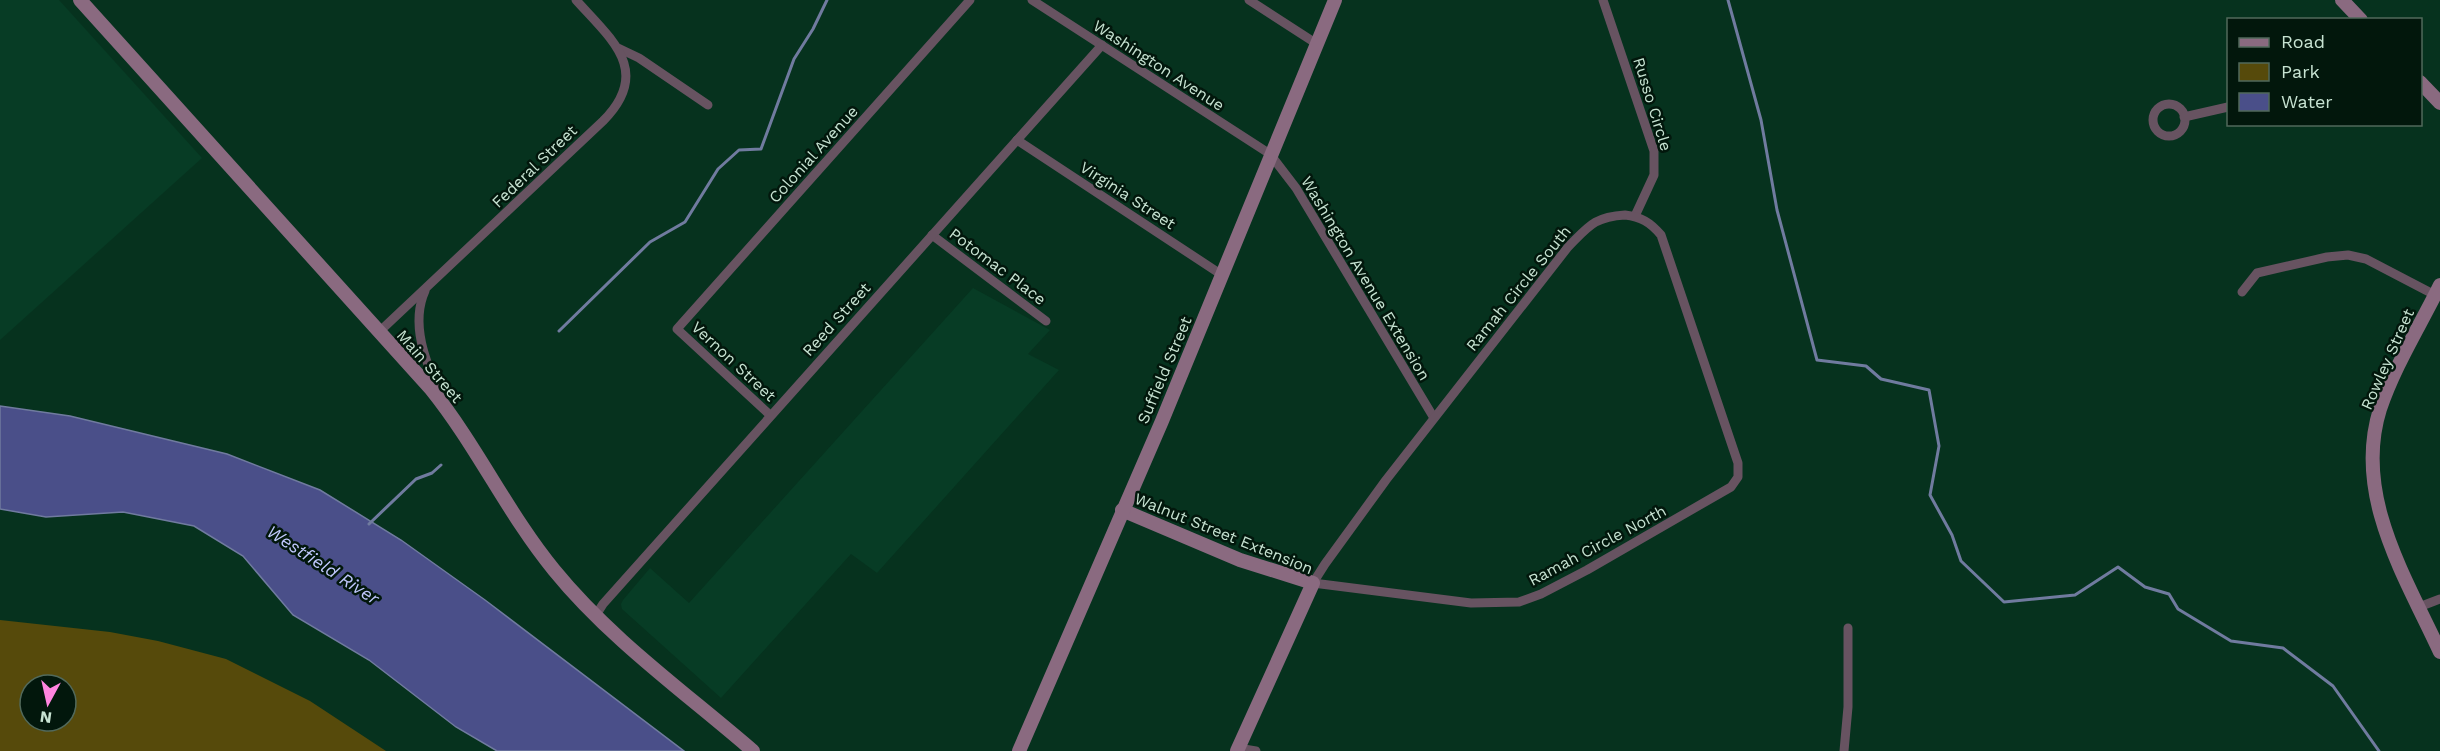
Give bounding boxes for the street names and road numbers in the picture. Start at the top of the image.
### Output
street label: Washington Avenue [1090,16,1228,115]
street label: Russo Circle [1629,55,1676,153]
street label: Colonial Avenue [765,102,862,207]
street label: Federal Street [488,121,581,212]
street label: Virginia Street [1076,158,1179,233]
street label: Washington Avenue Extension [1297,173,1434,384]
street label: Ramah Circle South [1462,222,1575,355]
street label: Potomac Place [946,224,1050,309]
street label: Reed Street [798,278,875,360]
street label: Rowley Street [2357,306,2418,413]
street label: Suffield Street [1133,313,1196,427]
street label: Vernon Street [688,317,780,405]
street label: Main Street [393,326,467,407]
street label: Walnut Street Extension [1132,489,1316,578]
street label: Ramah Circle North [1525,501,1669,590]

